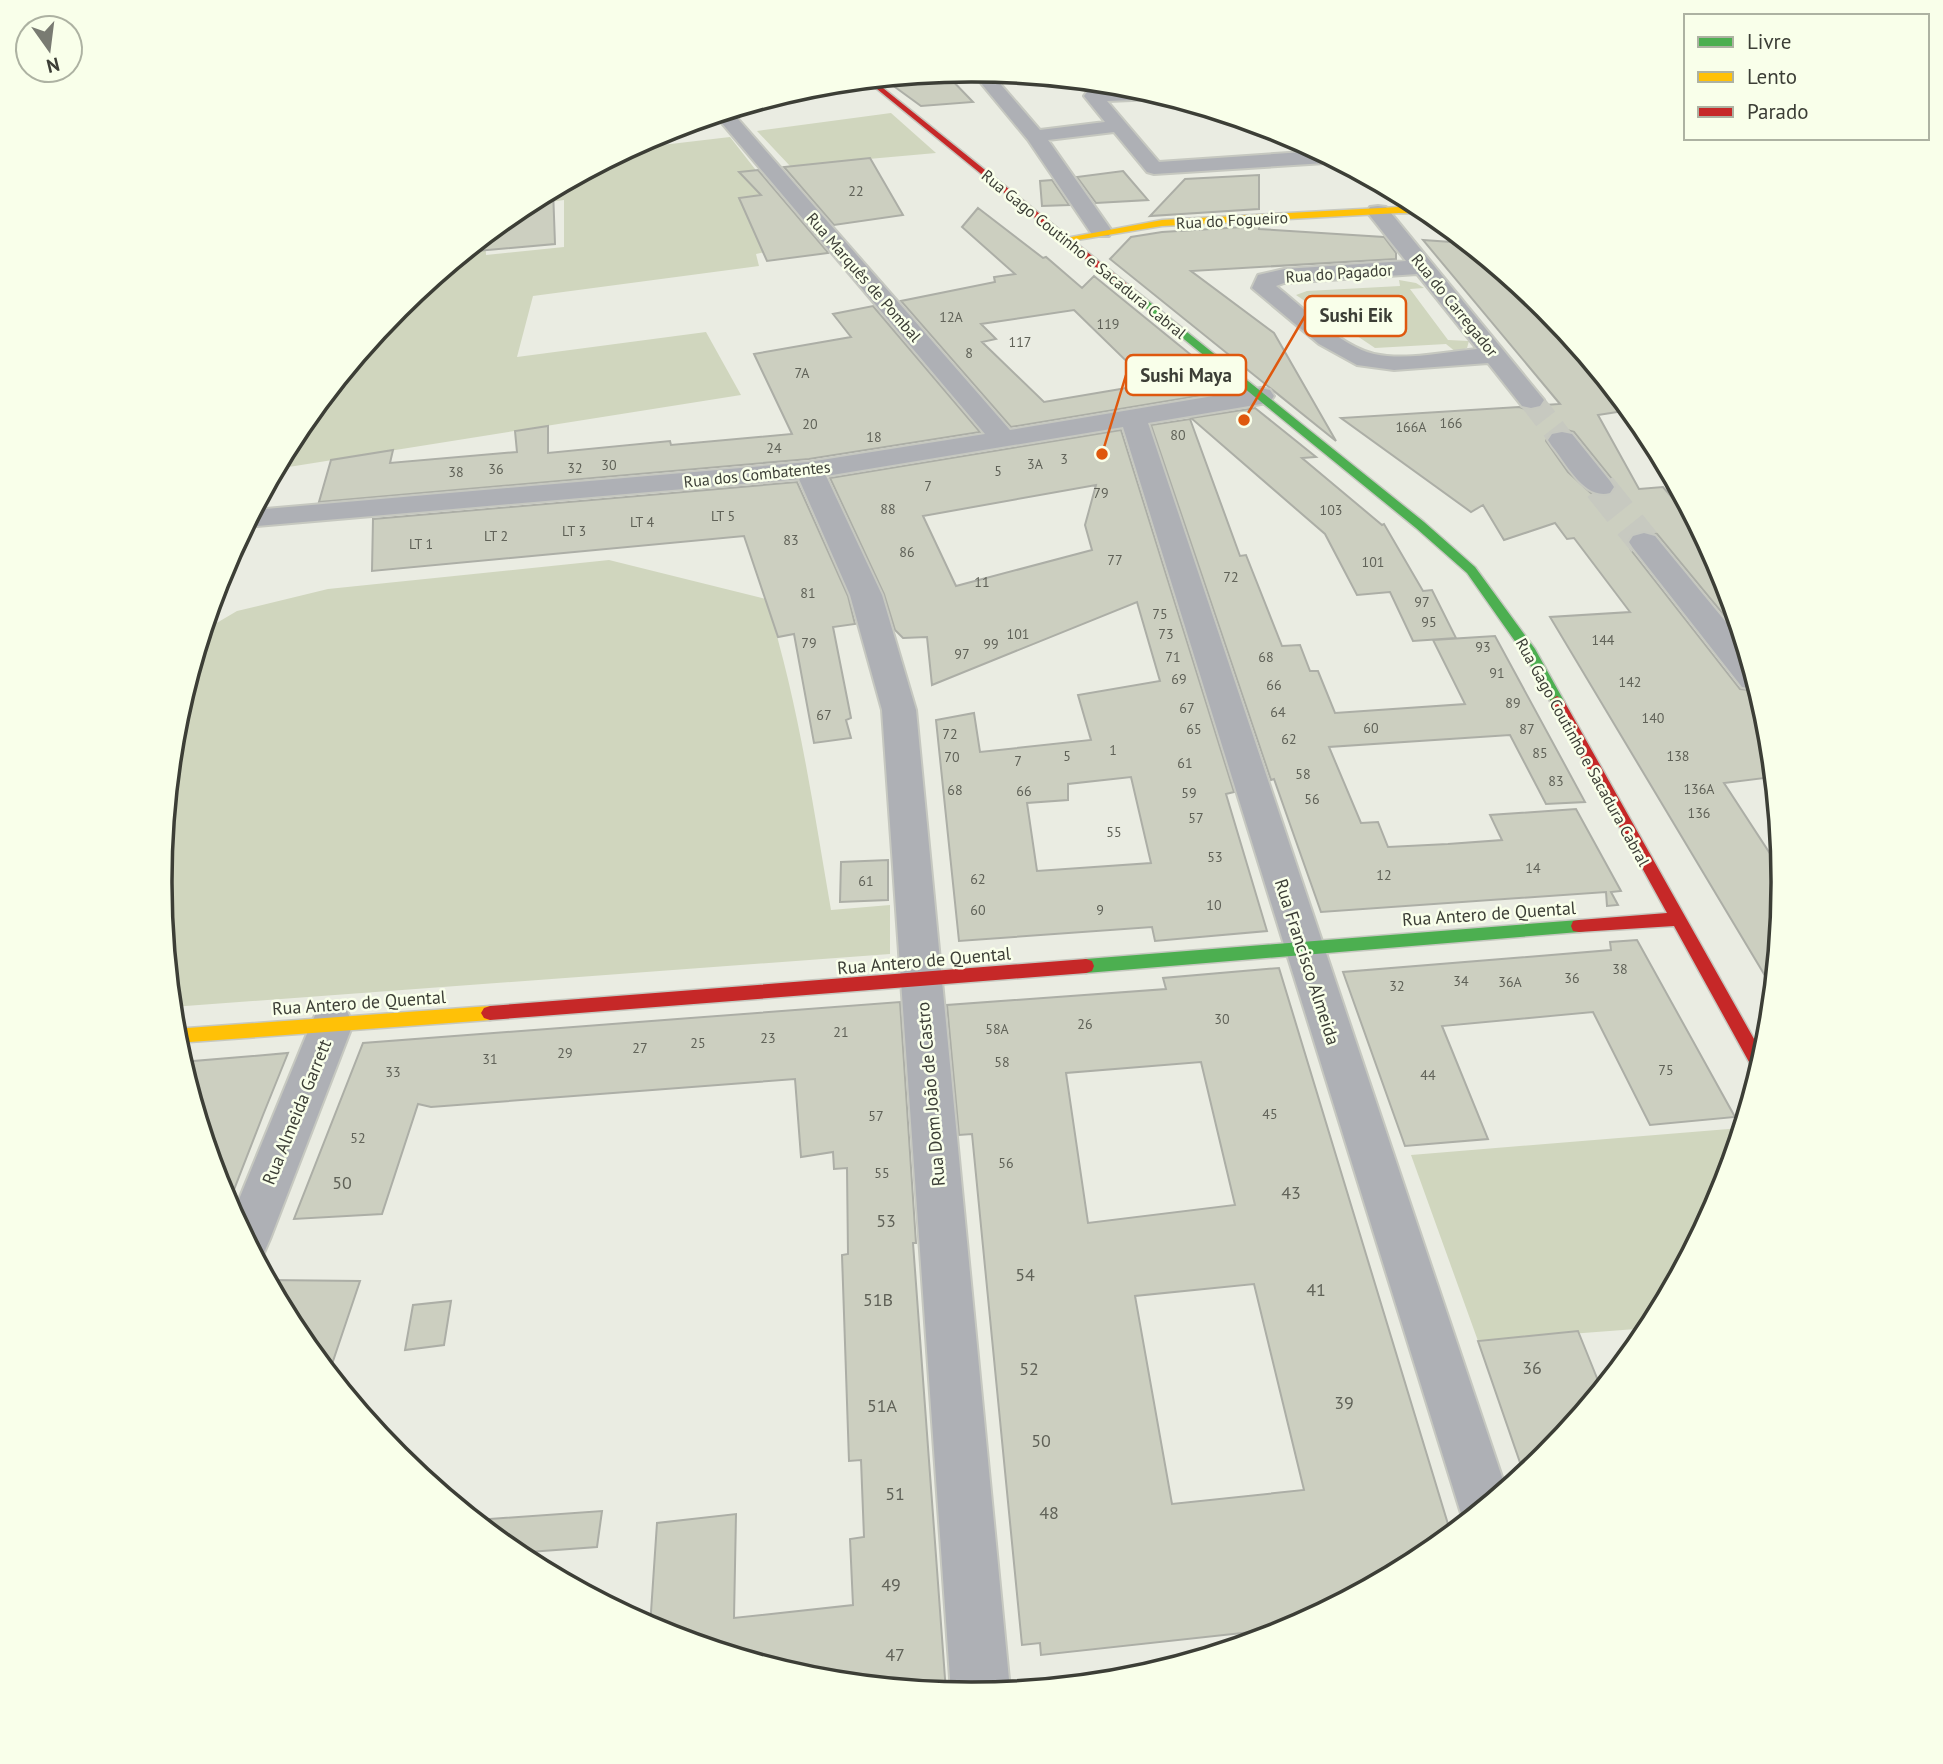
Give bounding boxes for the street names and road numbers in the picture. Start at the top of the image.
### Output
street label: Rua Gago Coutinho e Sacadura Cabral [978,165,1191,343]
street label: Rua do Fogueiro [1175,207,1289,233]
street label: Rua Marquês de Pombal [802,208,926,346]
street label: Rua do Carregador [1407,250,1503,361]
street label: Rua do Pagador [1285,259,1394,287]
street label: Rua dos Combatentes [683,456,832,492]
street label: Rua Gago Coutinho e Sacadura Cabral [1512,635,1654,870]
street label: Rua Francisco Almeida [1270,876,1345,1048]
street label: Rua Antero de Quental [1401,896,1577,931]
street label: Rua Antero de Quental [836,941,1013,980]
street label: Rua Antero de Quental [271,985,447,1020]
street label: Rua Dom João de Castro [911,1001,950,1187]
street label: Rua Almeida Garrett [257,1036,336,1188]

